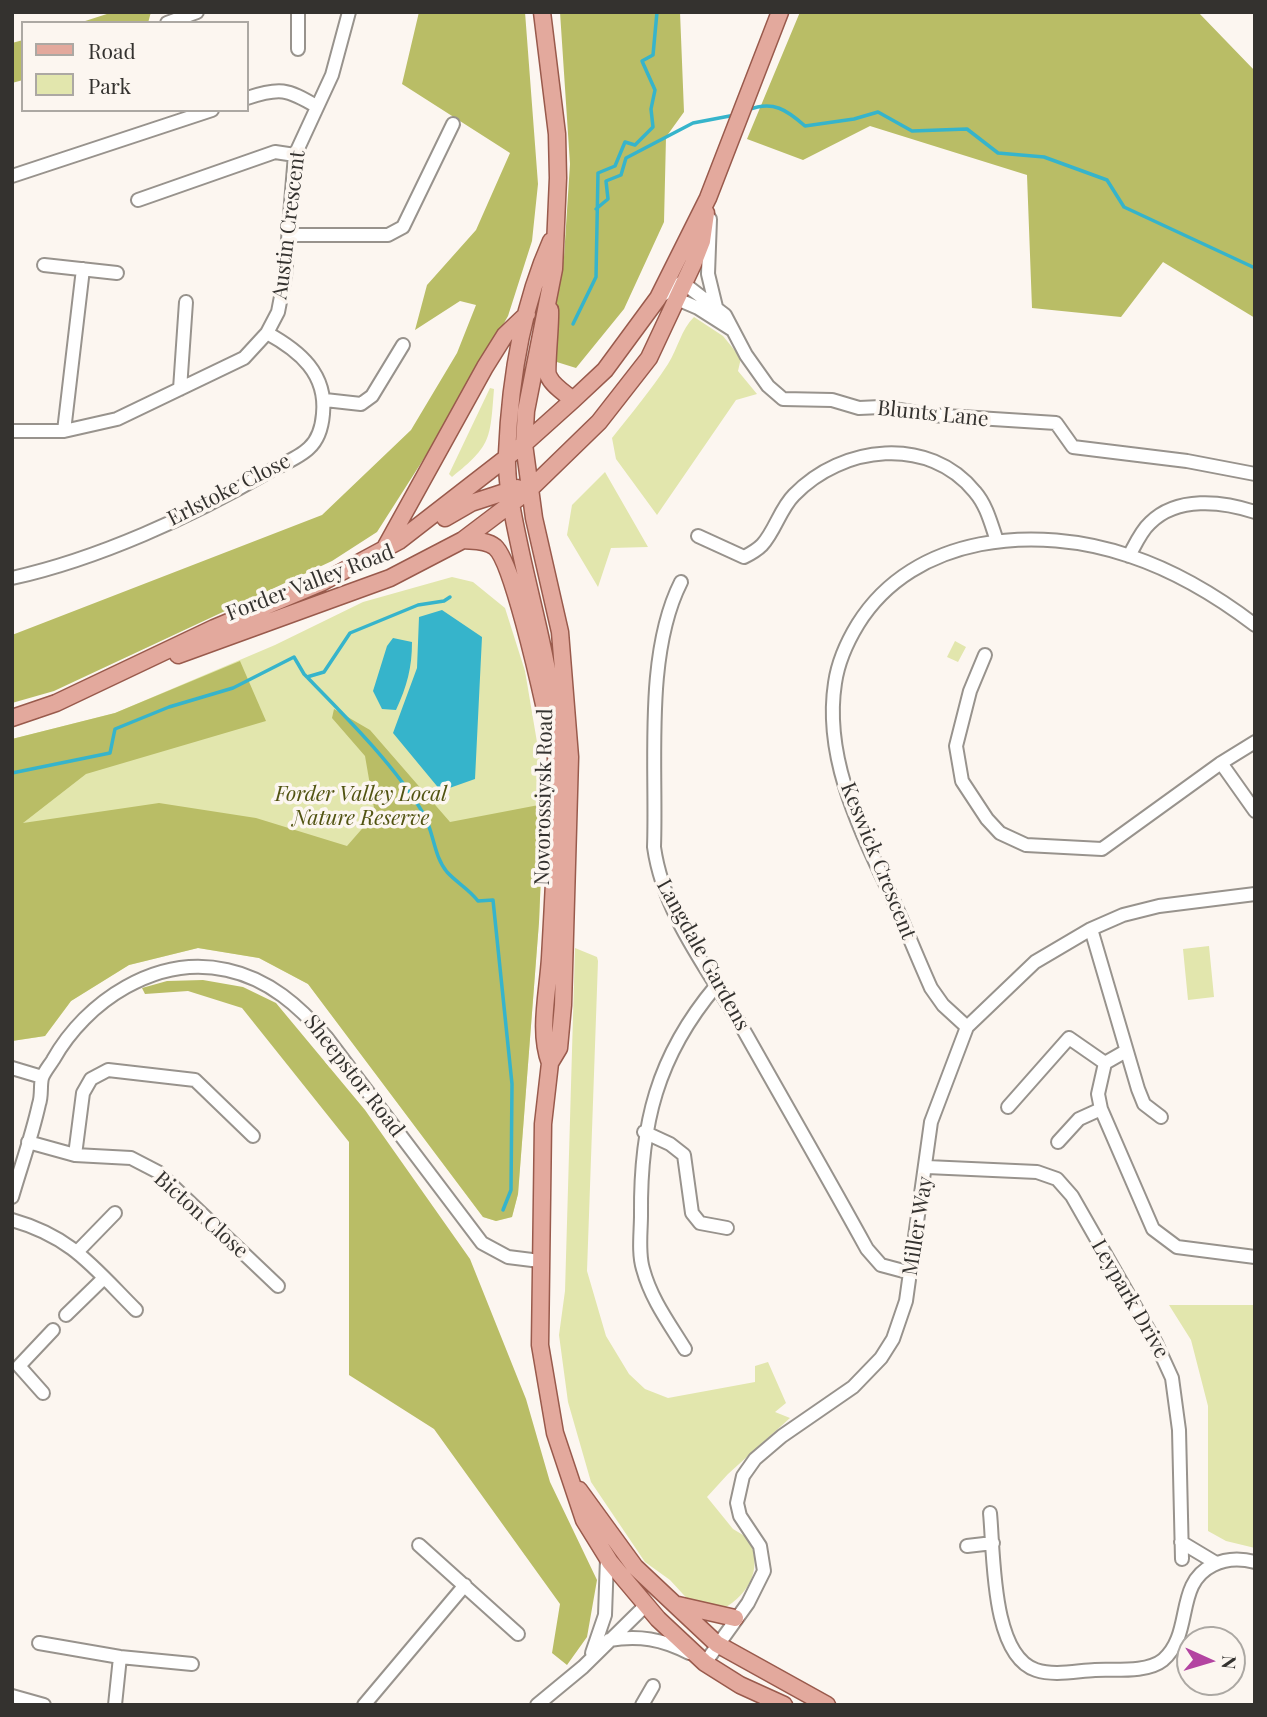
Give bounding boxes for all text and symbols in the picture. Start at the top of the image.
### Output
legend [21,21,248,112]
text: Road [88,36,136,64]
text: Park [88,71,131,99]
street label: Austin Crescent [267,149,311,301]
street label: Blunts Lane [876,396,990,432]
street label: Erlstoke Close [163,448,295,532]
street label: Forder Valley Road [223,539,397,627]
street label: Novorossiysk Road [530,708,558,886]
street label: Keswick Crescent [835,779,921,943]
park label: Forder Valley Local Nature Reserve [275,781,447,831]
street label: Langdale Gardens [651,875,755,1035]
street label: Sheepstor Road [299,1010,409,1142]
street label: Bicton Close [149,1166,253,1264]
street label: Miller Way [898,1174,938,1278]
street label: Leypark Drive [1086,1235,1174,1363]
north arrow [1176,1626,1246,1696]
text: N [1217,1655,1243,1670]

